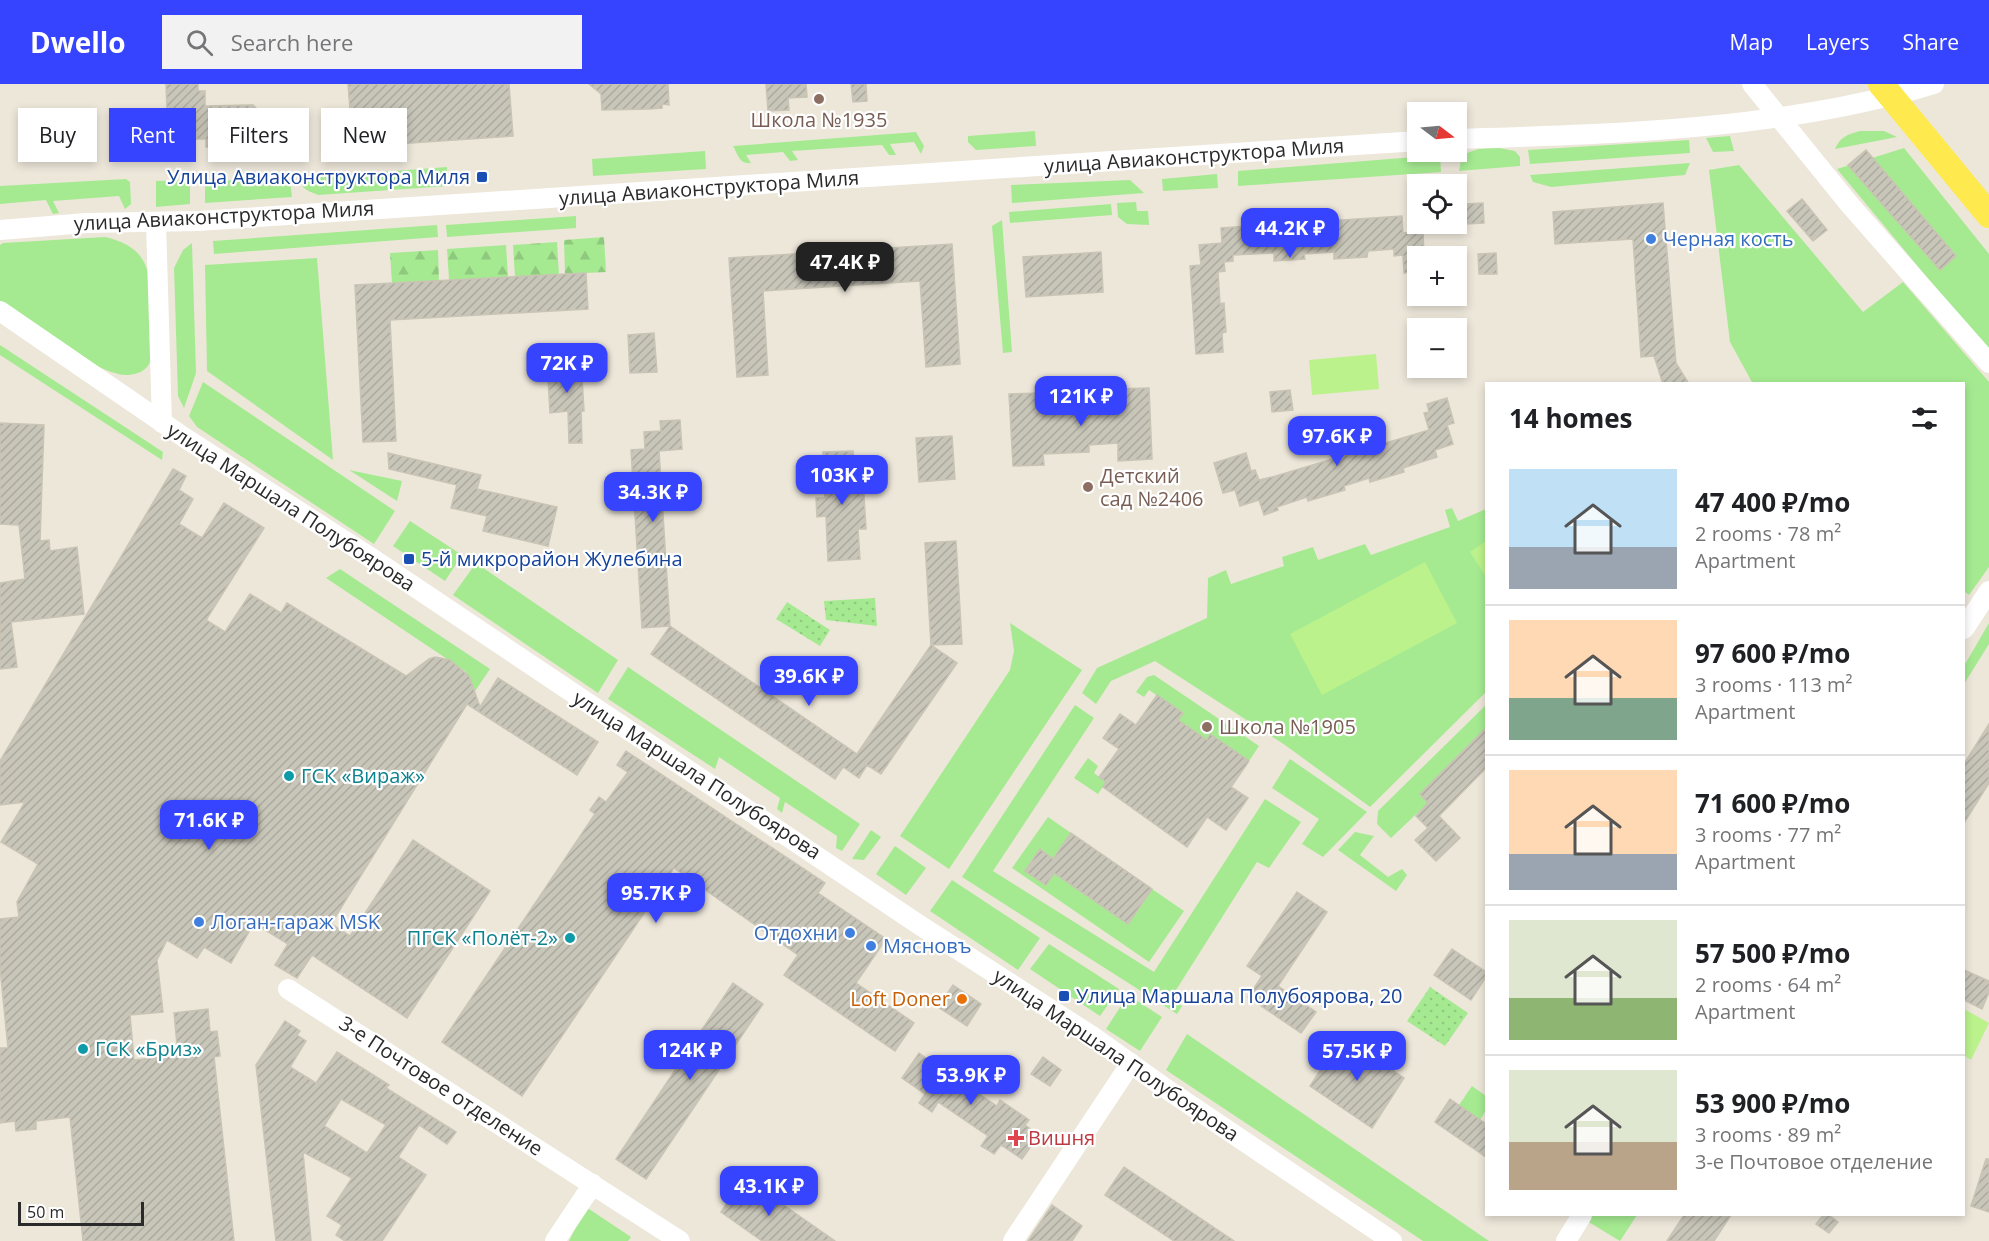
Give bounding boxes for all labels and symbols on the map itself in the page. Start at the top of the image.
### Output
marker: Школа №1935 [812,92,826,106]
north arrow [1407,102,1467,162]
place label: Школа №1935 [751,106,887,133]
street label: улица Авиаконструктора Миля [1043,132,1345,179]
place label: Улица Авиаконструктора Миля [167,163,470,190]
street label: улица Авиаконструктора Миля [558,164,860,211]
marker: Улица Авиаконструктора Миля [475,170,489,184]
street label: улица Авиаконструктора Миля [73,194,375,237]
pin: 44.2K ₽ [1235,208,1345,259]
place label: Черная кость [1663,225,1794,252]
marker: Черная кость [1644,232,1658,246]
pin: 47.4K ₽ [790,242,900,293]
pin: 72K ₽ [525,343,609,394]
pin: 121K ₽ [1032,376,1130,427]
street label: улица Маршала Полубоярова [162,416,421,597]
pin: 97.6K ₽ [1282,416,1392,467]
pin: 103K ₽ [793,455,891,506]
place label: Детский сад №2406 [1100,462,1204,512]
pin: 34.3K ₽ [598,472,708,523]
marker: Детский сад №2406 [1081,480,1095,494]
place label: 5-й микрорайон Жулебина [421,545,683,572]
marker: 5-й микрорайон Жулебина [402,552,416,566]
pin: 39.6K ₽ [754,656,864,707]
street label: улица Маршала Полубоярова [568,684,827,865]
place label: Школа №1905 [1219,713,1356,740]
marker: Школа №1905 [1200,720,1214,734]
place label: ГСК «Вираж» [301,762,425,789]
marker: ГСК «Вираж» [282,769,296,783]
pin: 71.6K ₽ [154,800,264,851]
pin: 95.7K ₽ [601,873,711,924]
place label: Логан-гараж MSK [211,908,381,935]
marker: Логан-гараж MSK [192,915,206,929]
place label: Отдохни [754,919,838,946]
place label: ПГСК «Полёт-2» [407,924,558,951]
marker: Отдохни [843,926,857,940]
marker: ПГСК «Полёт-2» [563,931,577,945]
place label: Мясновъ [883,932,972,959]
marker: Мясновъ [864,939,878,953]
street label: улица Маршала Полубоярова [988,962,1244,1147]
place label: Улица Маршала Полубоярова, 20 [1076,982,1403,1009]
place label: Loft Doner [850,985,950,1012]
marker: Улица Маршала Полубоярова, 20 [1057,989,1071,1003]
marker: Loft Doner [955,992,969,1006]
street label: 3-е Почтовое отделение [334,1009,548,1162]
pin: 124K ₽ [641,1030,739,1081]
pin: 57.5K ₽ [1302,1031,1412,1082]
place label: ГСК «Бриз» [95,1035,202,1062]
marker: ГСК «Бриз» [76,1042,90,1056]
pin: 53.9K ₽ [916,1055,1026,1106]
place label: Вишня [1028,1124,1095,1151]
marker: Вишня [1009,1131,1023,1145]
pin: 43.1K ₽ [714,1166,824,1217]
scale bar [18,1199,144,1226]

